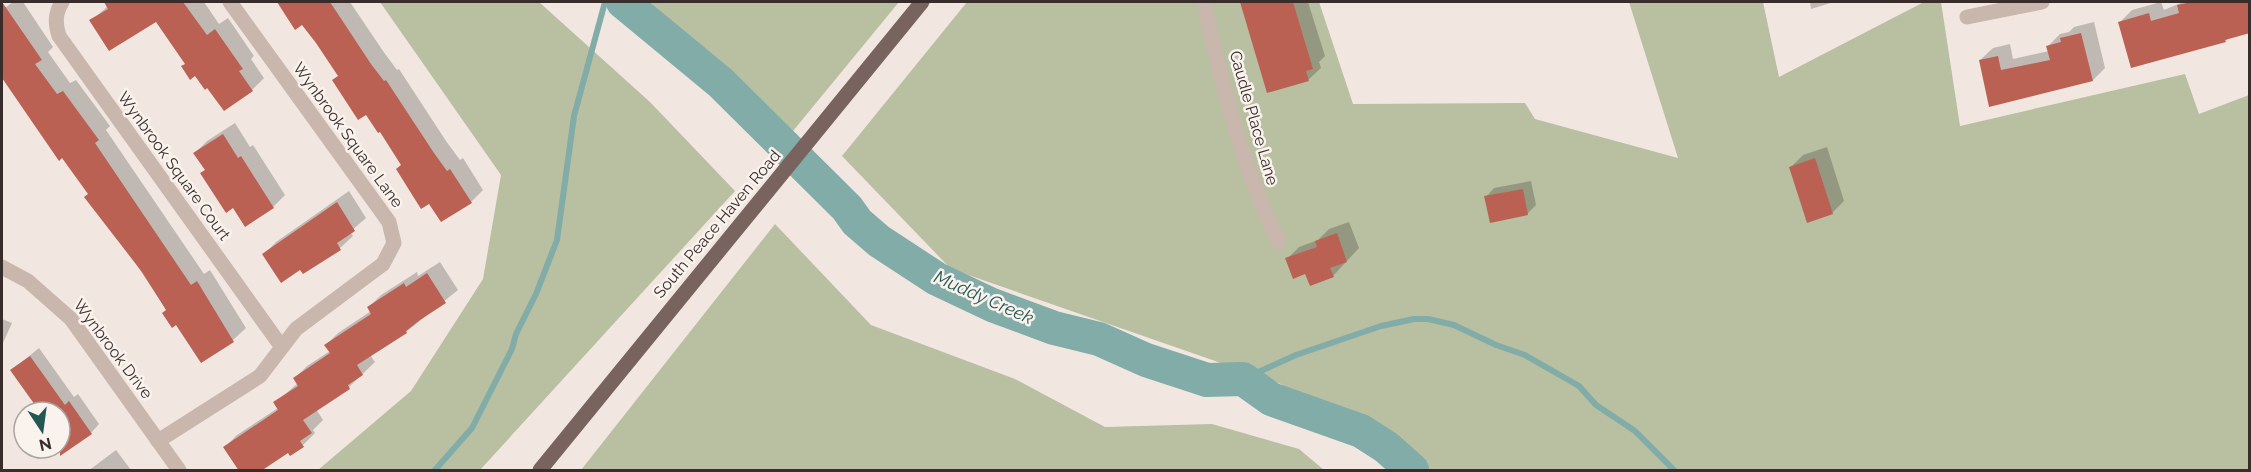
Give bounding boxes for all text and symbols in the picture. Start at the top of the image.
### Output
street label: Caudle Place Lane [1226,49,1282,187]
street label: Wynbrook Square Lane [289,59,407,211]
street label: Wynbrook Square Court [114,88,235,245]
street label: South Peace Haven Road [650,146,784,302]
water label: Muddy Creek [931,266,1037,328]
street label: Wynbrook Drive [69,296,157,402]
north arrow [12,400,72,460]
text: N [37,433,53,455]

